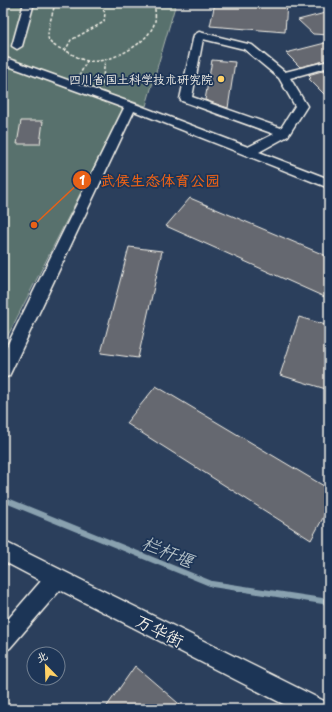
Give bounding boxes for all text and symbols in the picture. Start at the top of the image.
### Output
place label: 四川省国土科学技术研究院 [69,70,213,88]
marker: 四川省国土科学技术研究院 [216,74,226,84]
callout: 武侯生态体育公园 [72,167,228,194]
text: 武侯生态体育公园 [100,168,220,191]
text: 1 [79,171,85,189]
water label: 栏杆堰 [138,528,200,574]
street label: 万华街 [131,607,189,653]
north arrow [26,646,66,686]
text: 北 [34,646,50,666]

